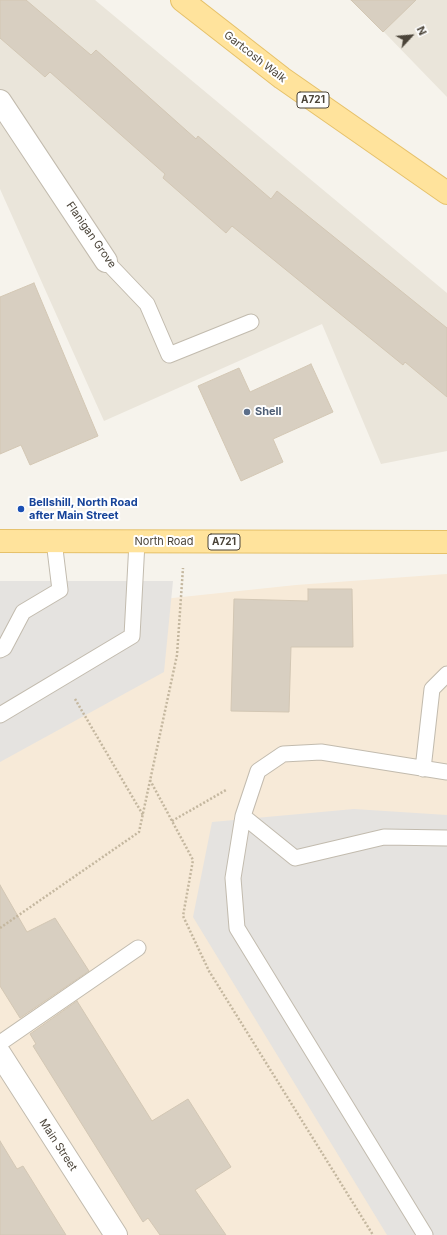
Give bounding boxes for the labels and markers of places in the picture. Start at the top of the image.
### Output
place label: Shell [255,405,282,419]
marker: Shell [242,407,252,417]
place label: Bellshill, North Road after Main Street [29,496,138,522]
marker: Bellshill, North Road after Main Street [16,504,26,514]

